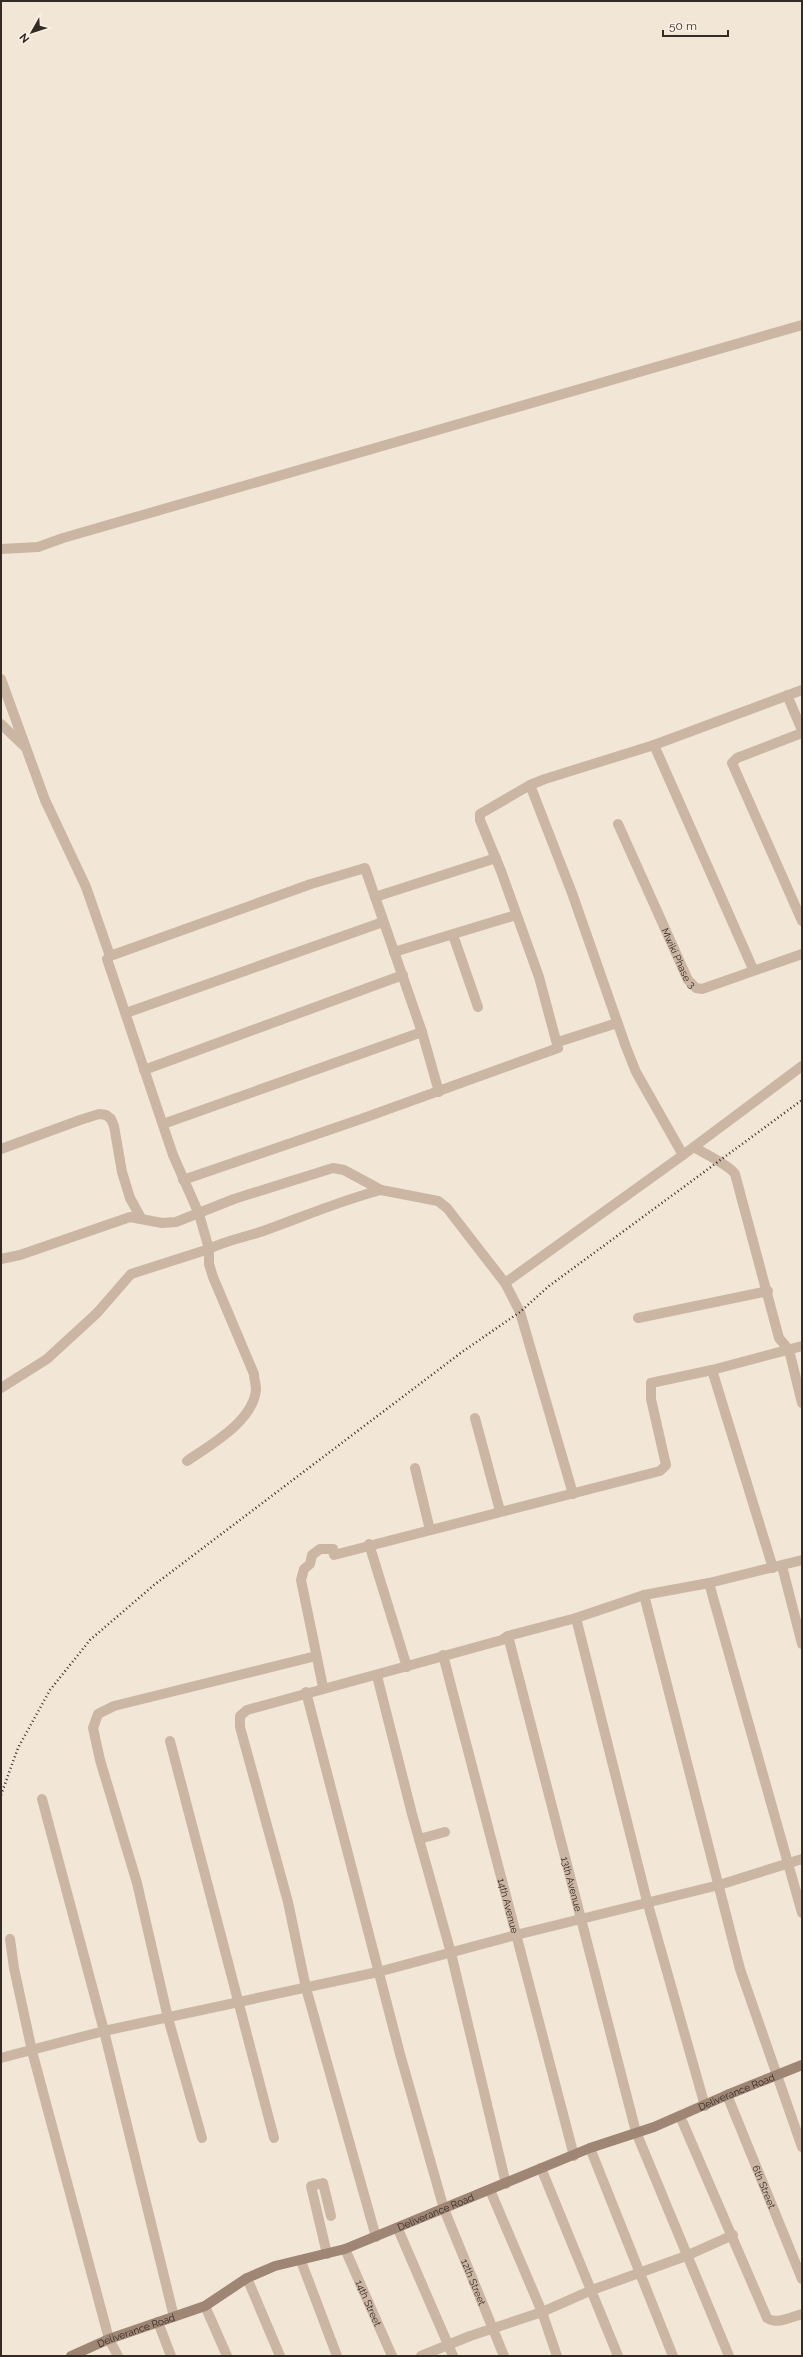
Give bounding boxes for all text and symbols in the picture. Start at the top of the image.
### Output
north arrow [12,12,52,52]
scale bar [663,12,728,38]
text: 50 m [669,19,697,33]
text: N [17,31,32,45]
street label: Mwiki Phase 3 [660,926,698,990]
street label: 13th Avenue [560,1855,584,1913]
street label: 14th Avenue [496,1877,521,1934]
street label: Deliverance Road [696,2071,776,2112]
street label: 6th Street [751,2164,778,2210]
street label: Deliverance Road [396,2191,475,2232]
street label: 12th Street [459,2257,488,2307]
street label: 14th Street [354,2278,384,2328]
street label: Deliverance Road [95,2311,176,2349]

